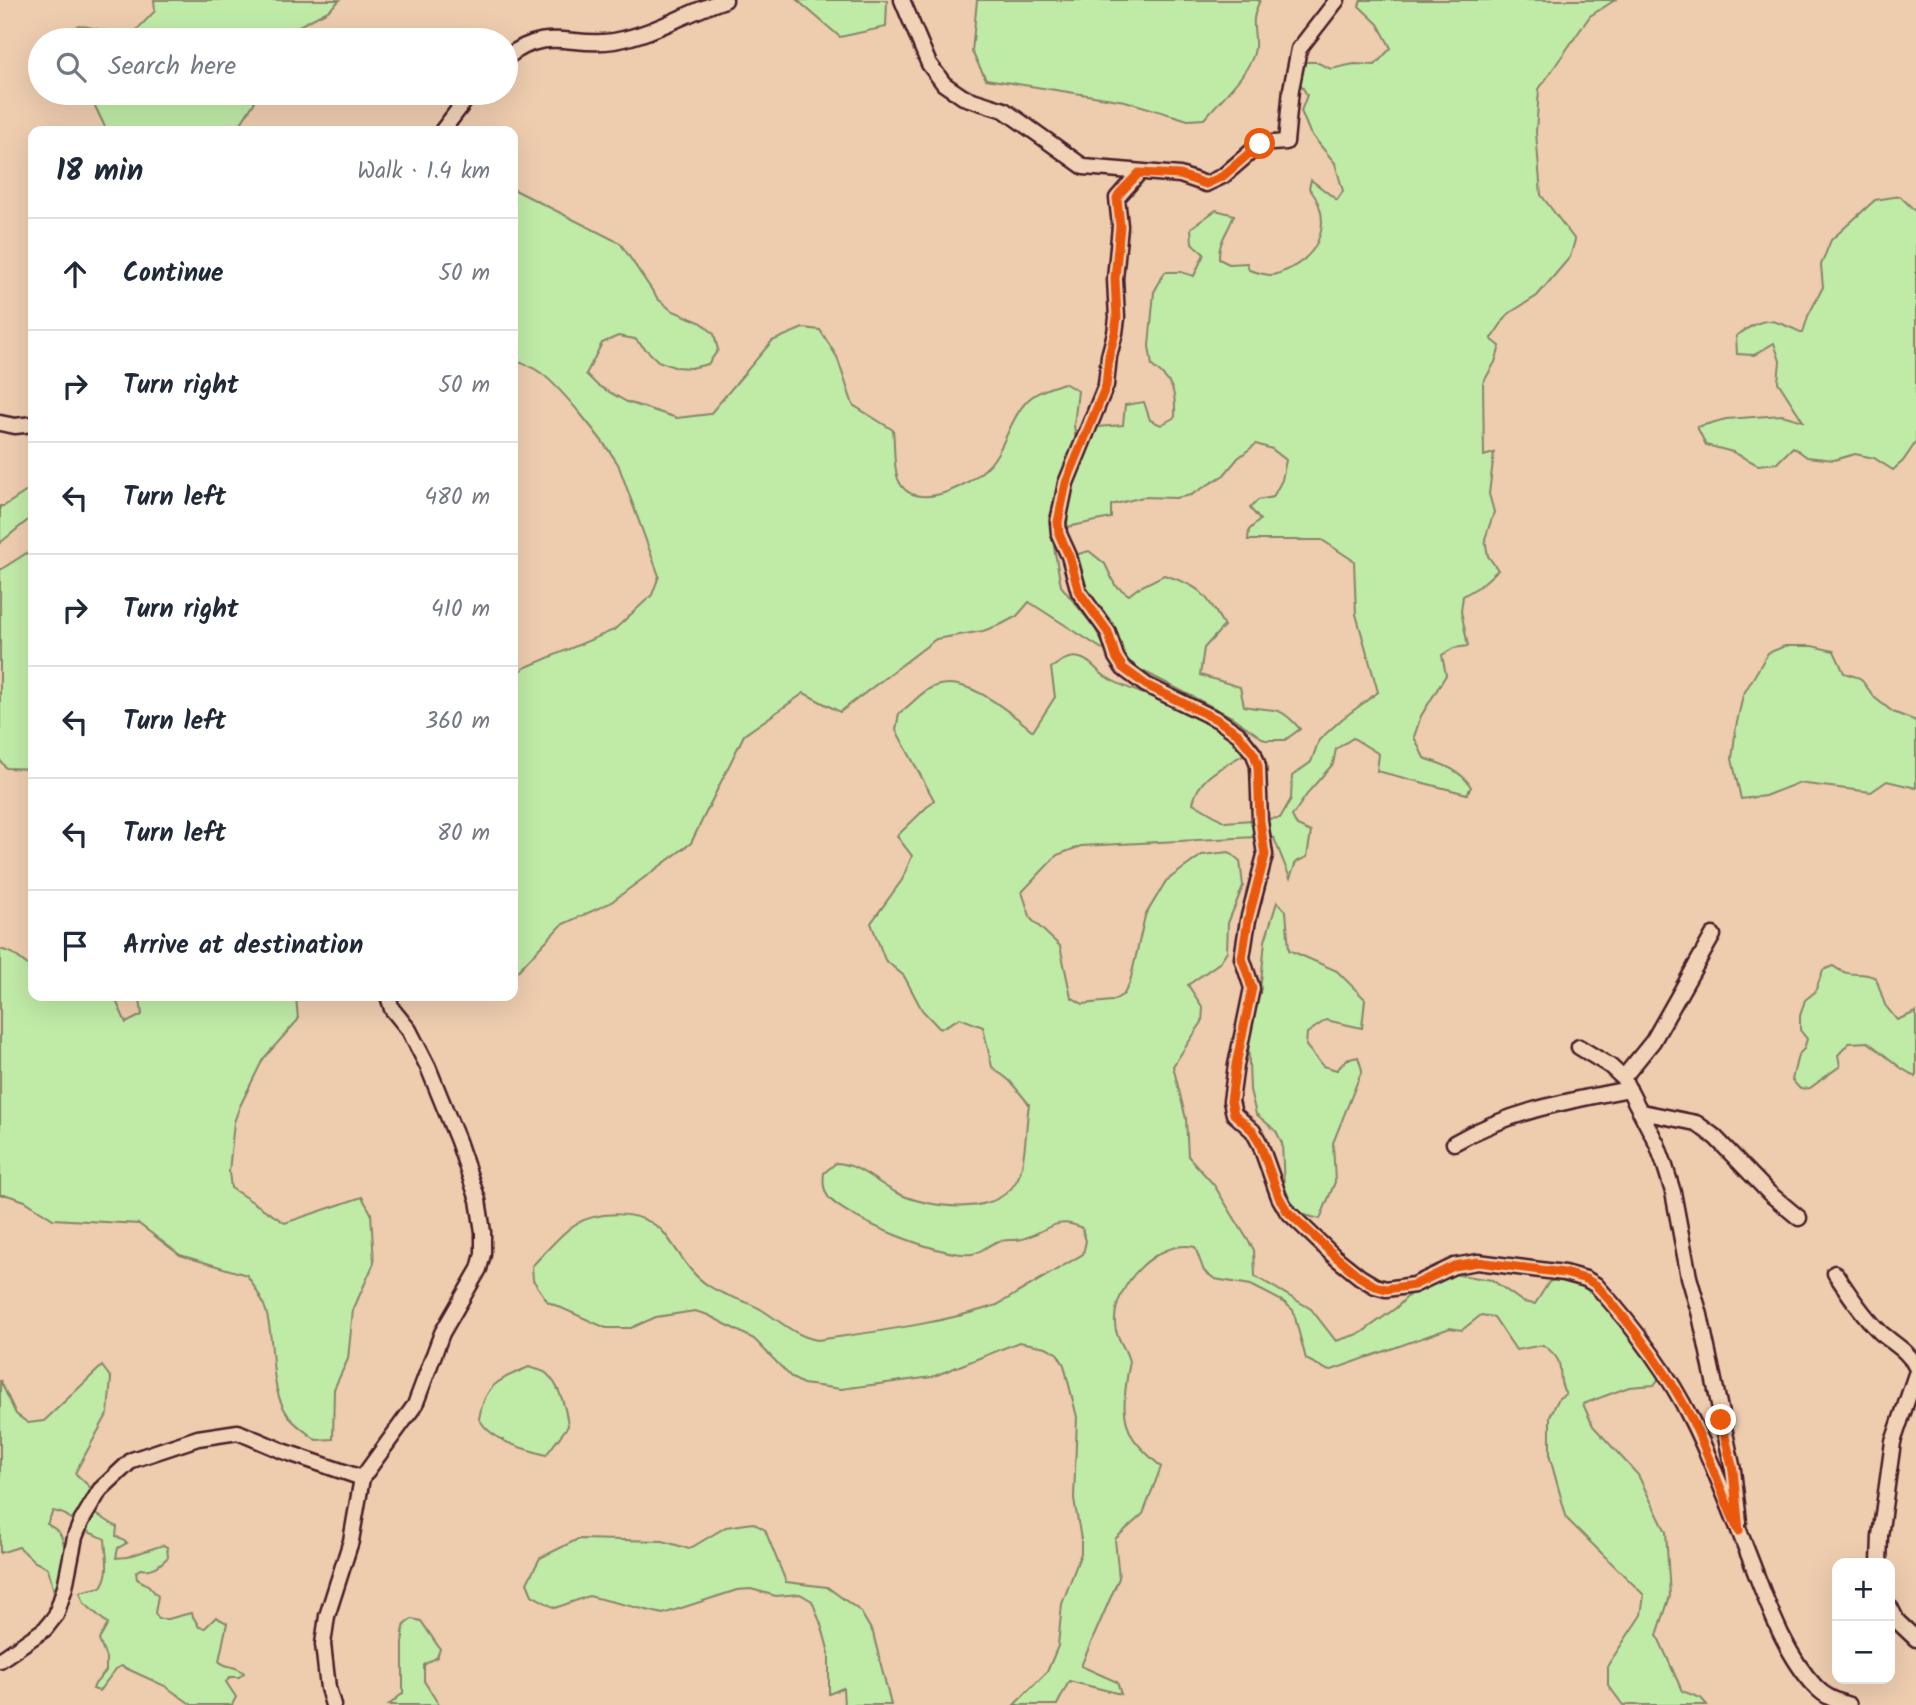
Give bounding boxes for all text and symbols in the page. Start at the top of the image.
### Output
search box [28,28,518,105]
text: Search here [108,46,236,88]
icon: search [52,48,90,86]
route start [1244,128,1275,159]
text: 18 min [56,148,143,196]
text: Walk · 1.4 km [357,154,490,190]
text: Continue [123,253,224,295]
icon: ahead [56,255,94,293]
text: 50 m [439,256,490,292]
text: Turn right [123,365,239,407]
icon: right [56,367,94,405]
text: 50 m [439,368,490,404]
text: Turn left [123,477,226,519]
icon: left [56,479,94,517]
text: 480 m [424,480,490,516]
text: Turn right [123,589,239,631]
icon: right [56,591,94,629]
text: 410 m [431,592,490,628]
text: Turn left [123,701,226,743]
icon: left [56,703,94,741]
text: 360 m [425,704,490,740]
text: Turn left [123,813,226,855]
icon: left [56,815,94,853]
text: 80 m [437,816,490,852]
text: Arrive at destination [123,925,363,967]
icon: arrive [56,927,94,965]
route end [1705,1404,1736,1435]
map controls [1832,1558,1895,1684]
button: + [1832,1558,1895,1621]
button: − [1832,1621,1895,1684]

